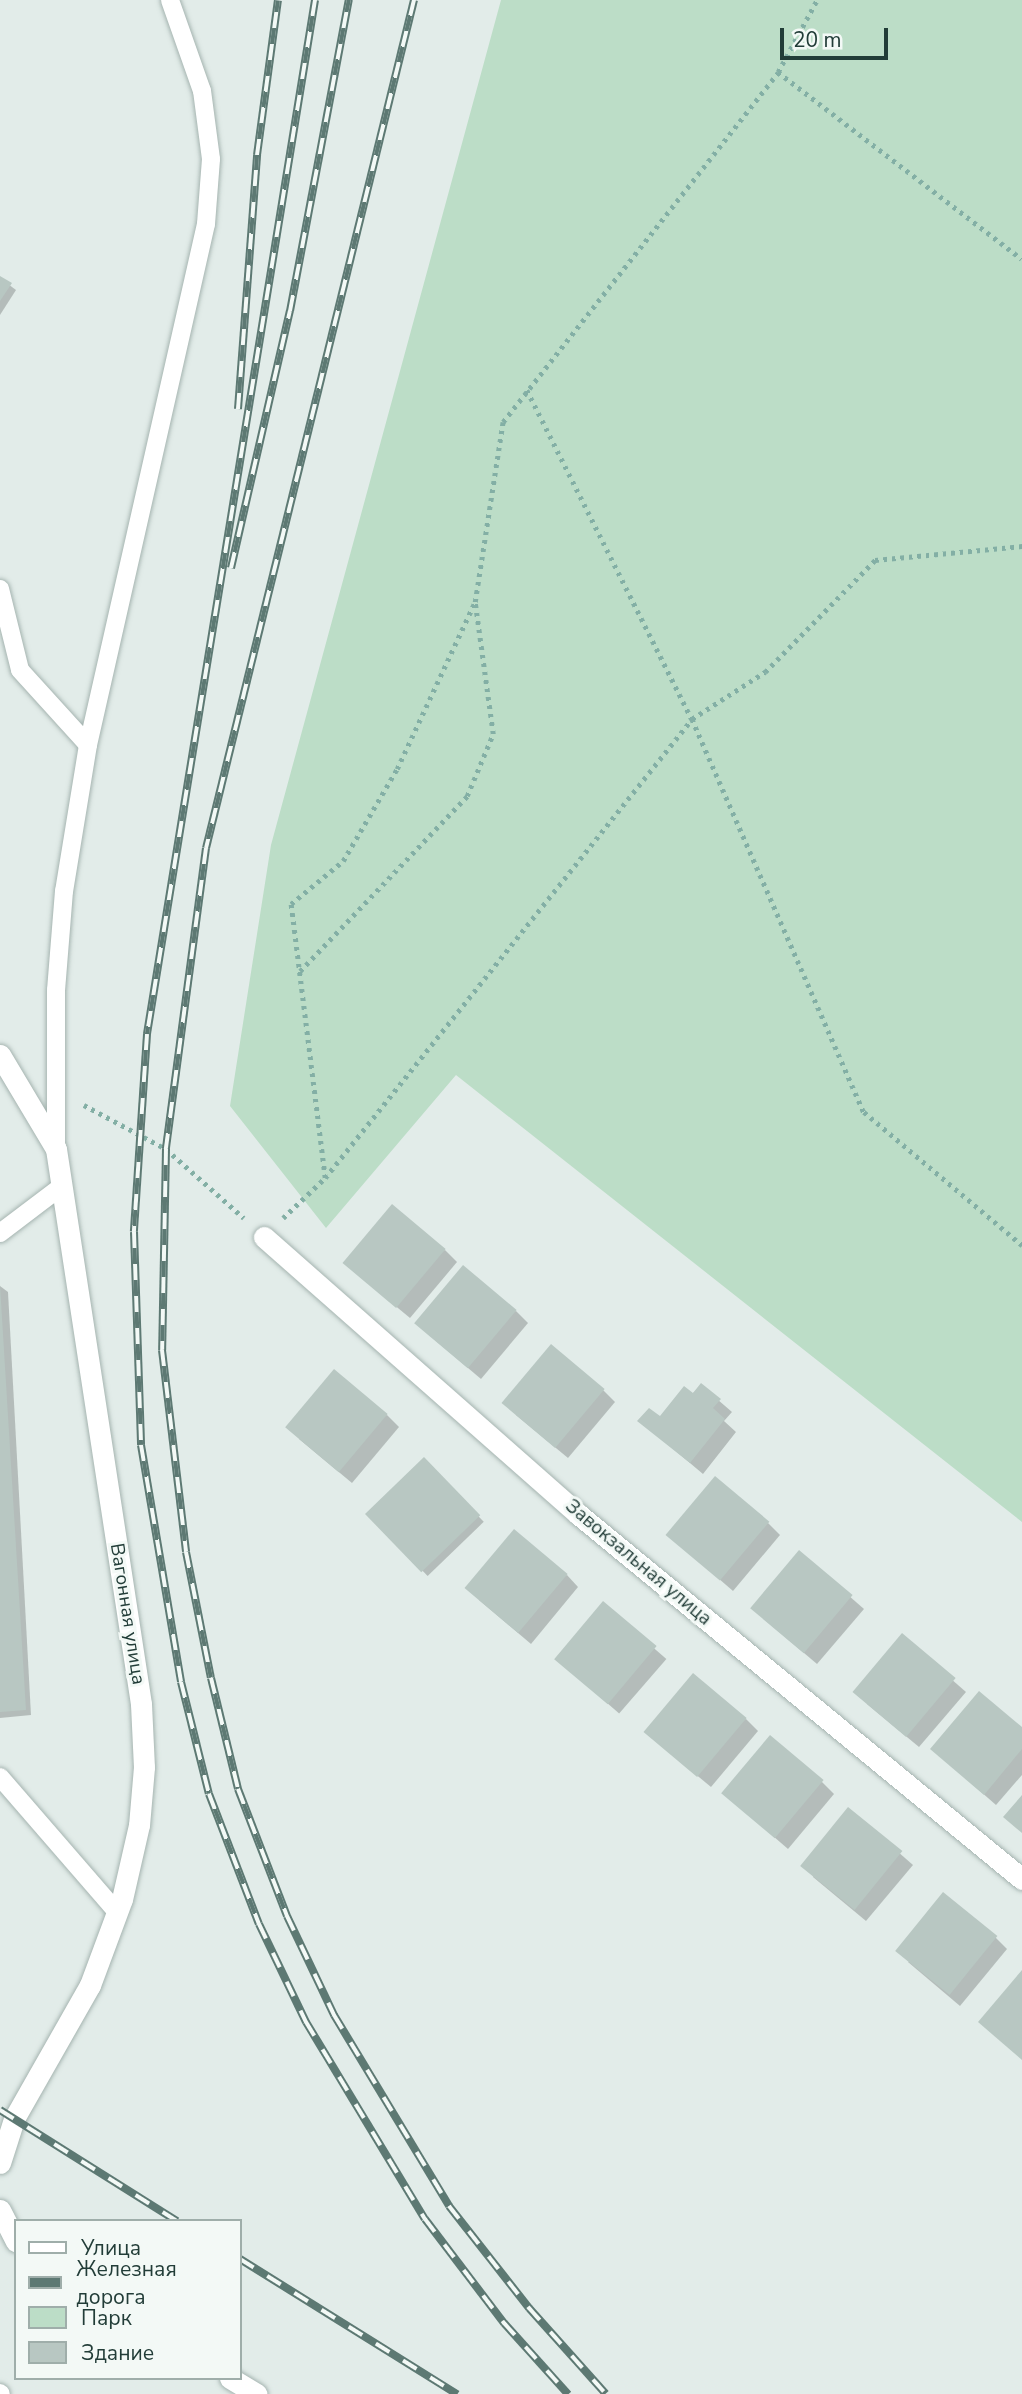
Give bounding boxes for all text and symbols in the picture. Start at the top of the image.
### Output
scale bar [784,14,892,58]
text: 20 m [793,26,842,54]
street label: Завокзальная улица [560,1495,716,1631]
street label: Вагонная улица [105,1542,149,1686]
legend [14,2219,242,2380]
text: Улица [81,2234,141,2262]
text: Железная дорога [76,2255,177,2311]
text: Парк [81,2304,132,2332]
text: Здание [81,2339,154,2367]

